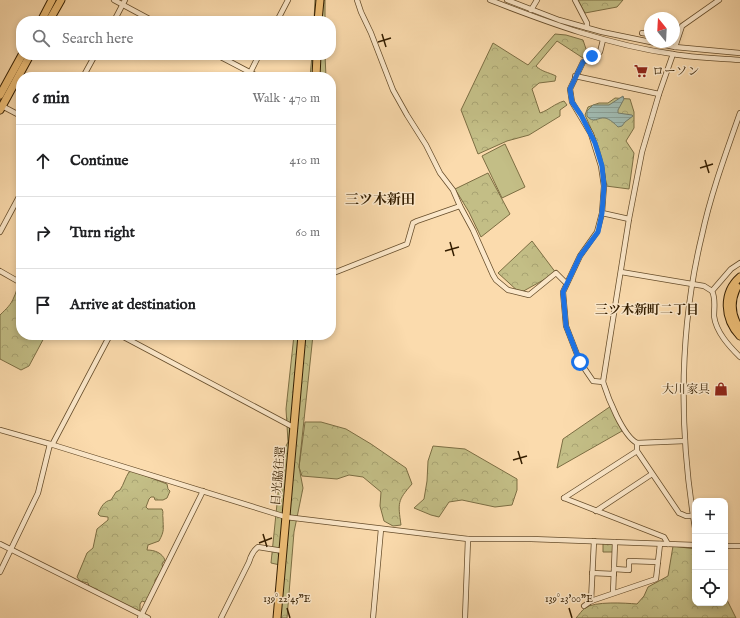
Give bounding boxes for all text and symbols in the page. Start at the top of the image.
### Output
north arrow [644,12,680,48]
search box [16,16,336,60]
icon: search [30,27,52,49]
text: Search here [62,29,133,48]
route end [583,47,601,65]
supermarket icon: ローソン [633,63,649,79]
place label: ローソン [652,64,700,79]
text: 6 min [32,88,70,109]
text: Walk · 470 m [252,90,320,107]
icon: ahead [32,150,54,172]
text: Continue [70,151,128,170]
text: 410 m [290,152,320,169]
district label: 三ツ木新田 [345,191,415,209]
icon: right [32,222,54,244]
text: Turn right [70,223,135,242]
text: 60 m [295,224,320,241]
icon: arrive [32,294,54,316]
text: Arrive at destination [70,295,196,314]
district label: 三ツ木新町二丁目 [595,302,699,319]
route start [571,353,589,371]
shop icon: 大川家具 [713,381,729,397]
place label: 大川家具 [662,382,710,397]
street label: 日光脇往還 [268,445,289,507]
map controls [692,498,728,606]
button: + [692,498,728,534]
button: − [692,534,728,570]
button: locate [692,570,728,606]
text: 139°22'45"E [263,593,311,606]
text: 139°23'00"E [545,593,593,606]

